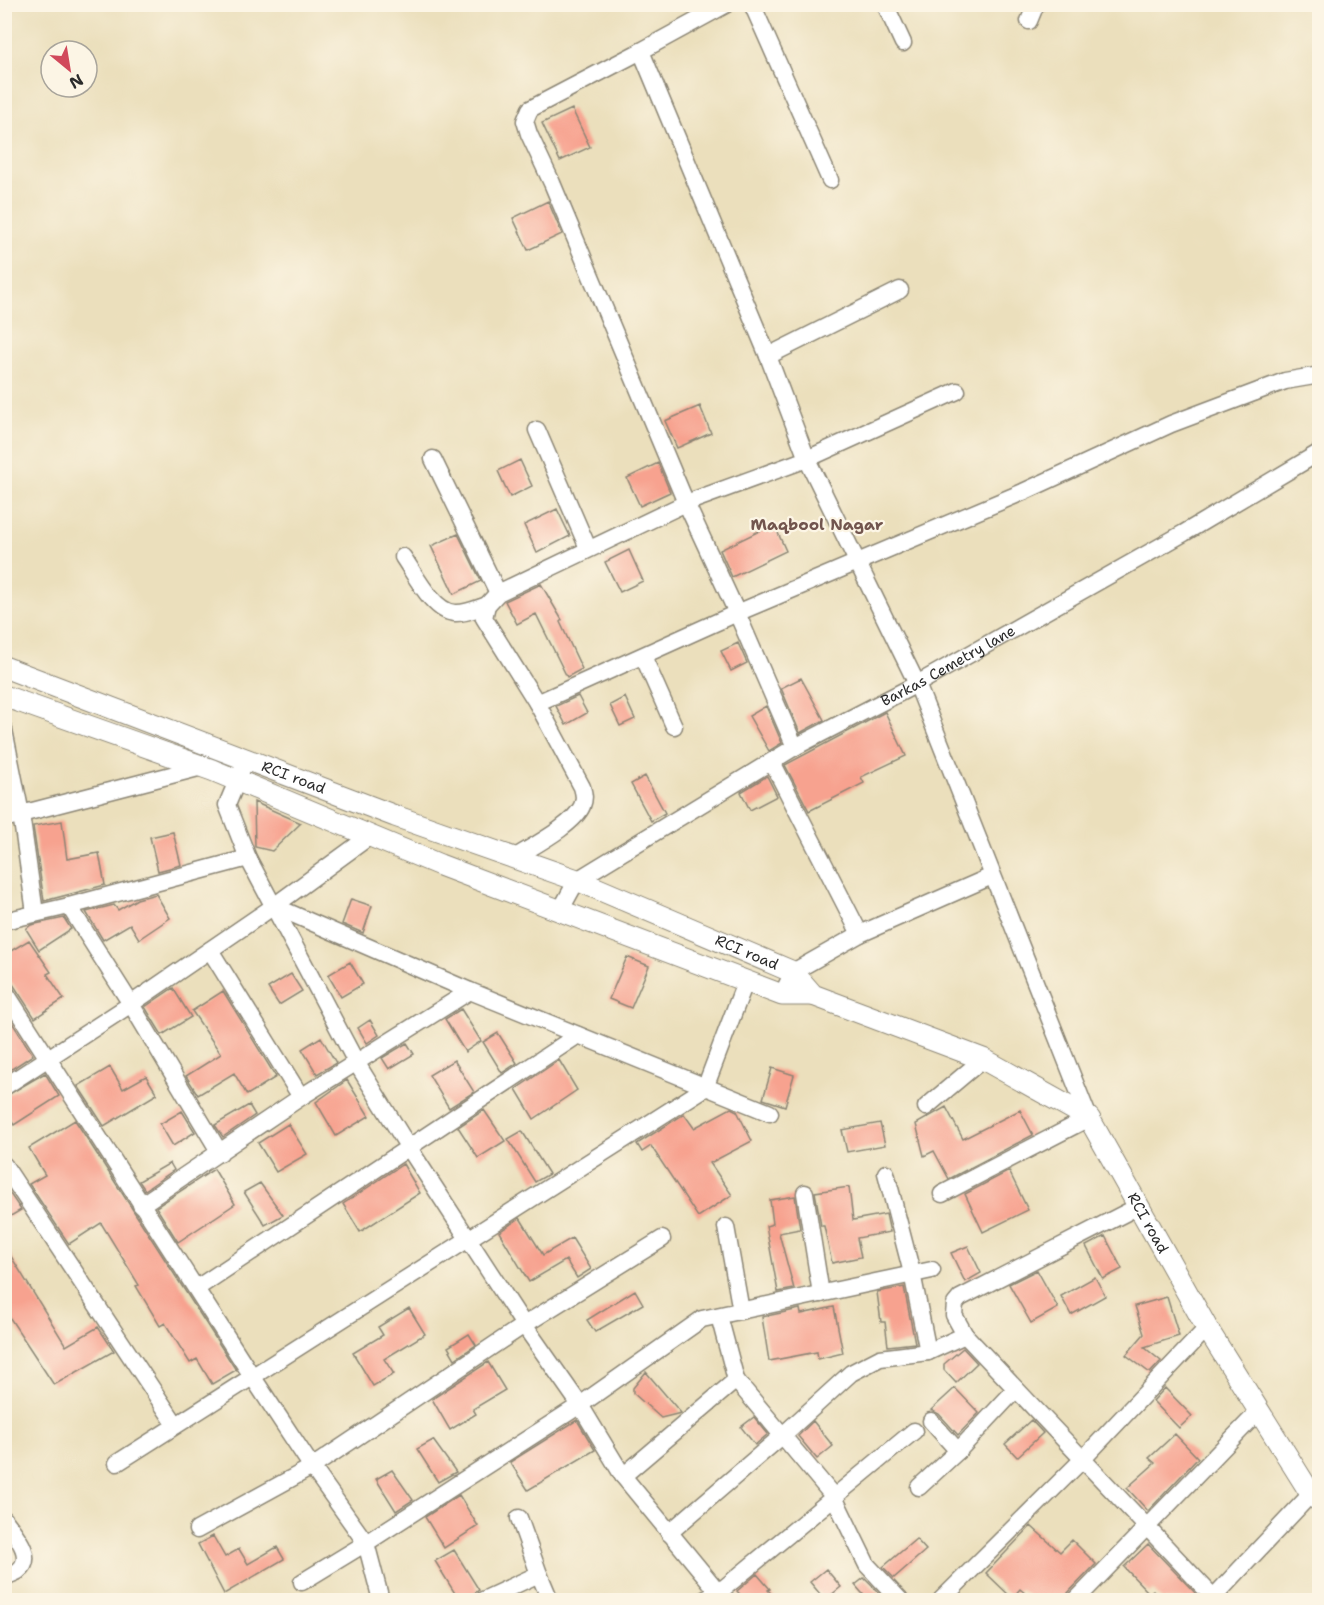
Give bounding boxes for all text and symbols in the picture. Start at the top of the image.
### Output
north arrow [39,39,99,99]
text: N [66,69,87,94]
district label: Maqbool Nagar [751,514,884,535]
street label: Barkas Cemetry lane [877,620,1019,711]
street label: RCI road [259,756,329,799]
street label: RCI road [712,930,782,975]
street label: RCI road [1123,1189,1173,1257]

